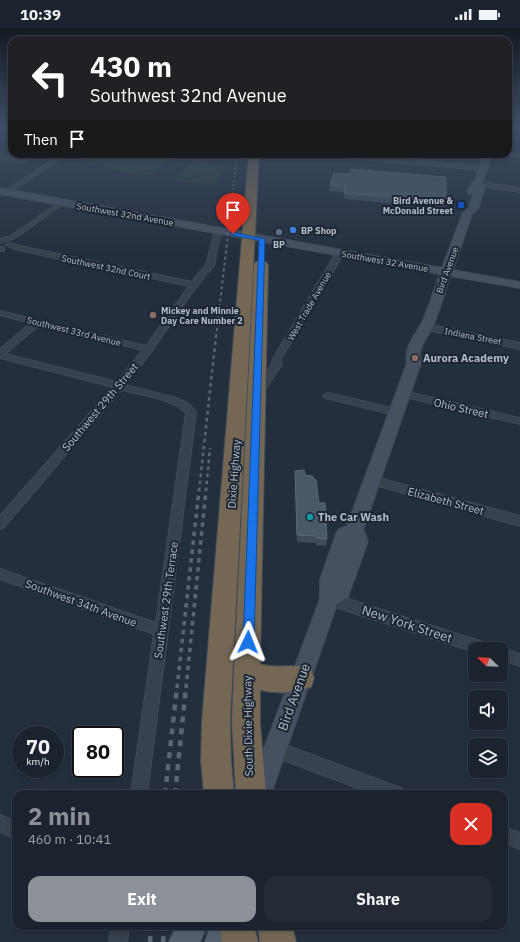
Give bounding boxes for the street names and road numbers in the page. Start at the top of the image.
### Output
street label: Southwest 32nd Avenue [76,200,174,228]
street label: Bird Avenue [433,245,461,295]
street label: Southwest 32 Avenue [341,248,429,274]
street label: Southwest 32nd Court [61,252,151,282]
street label: West Trade Avenue [285,270,333,342]
street label: Southwest 33rd Avenue [26,314,122,348]
street label: Indiana Street [444,325,502,347]
street label: Southwest 29th Street [59,360,141,454]
street label: Ohio Street [432,395,490,421]
street label: Dixie Highway [225,438,243,509]
street label: Elizabeth Street [406,484,486,518]
street label: Southwest 29th Terrace [151,541,181,659]
street label: Southwest 34th Avenue [23,576,139,630]
street label: New York Street [360,601,454,647]
street label: Bird Avenue [274,661,314,733]
street label: South Dixie Highway [240,675,256,777]

